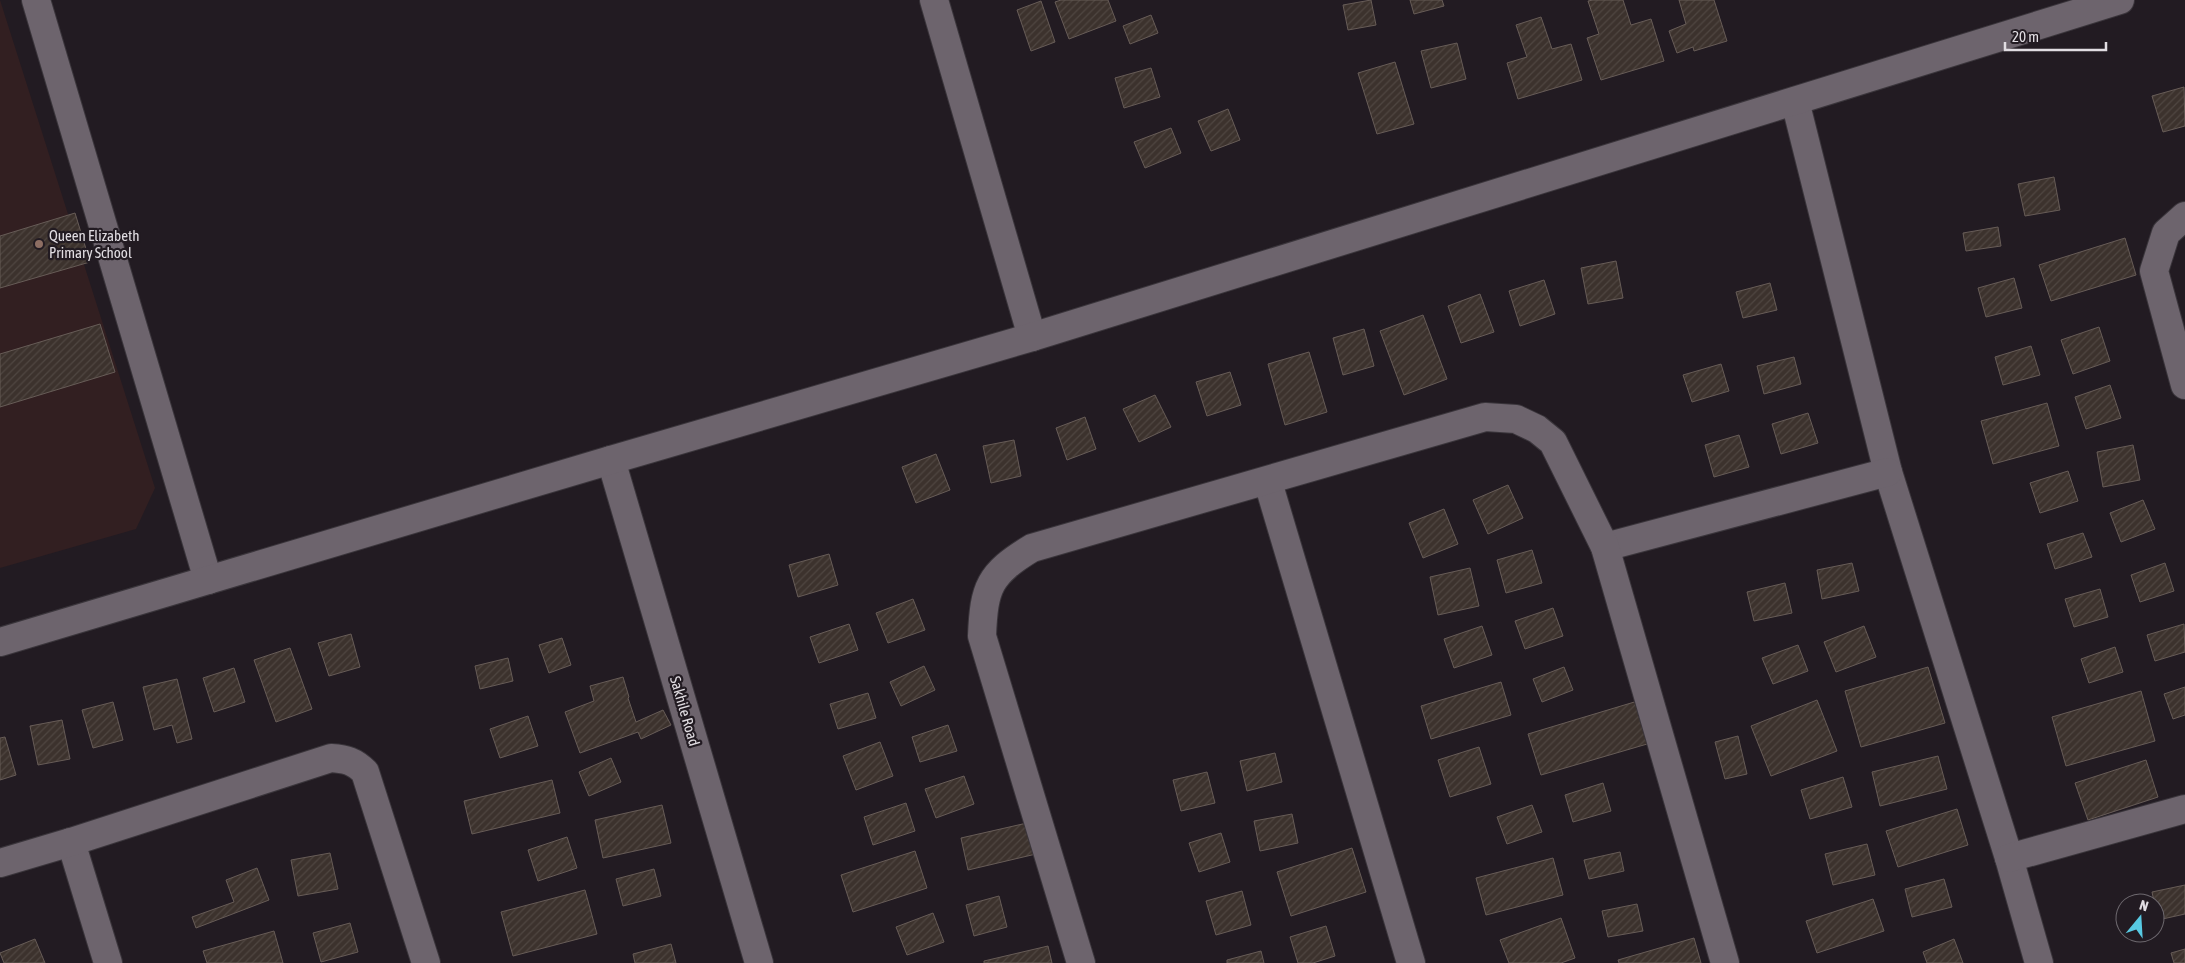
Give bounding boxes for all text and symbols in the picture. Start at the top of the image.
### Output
scale bar [2005,20,2106,52]
text: 20 m [2012,28,2039,45]
place label: Queen Elizabeth Primary School [49,227,140,261]
marker: Queen Elizabeth Primary School [33,238,45,250]
street label: Sakhile Road [667,674,703,748]
north arrow [2115,893,2165,943]
text: N [2138,897,2150,915]

